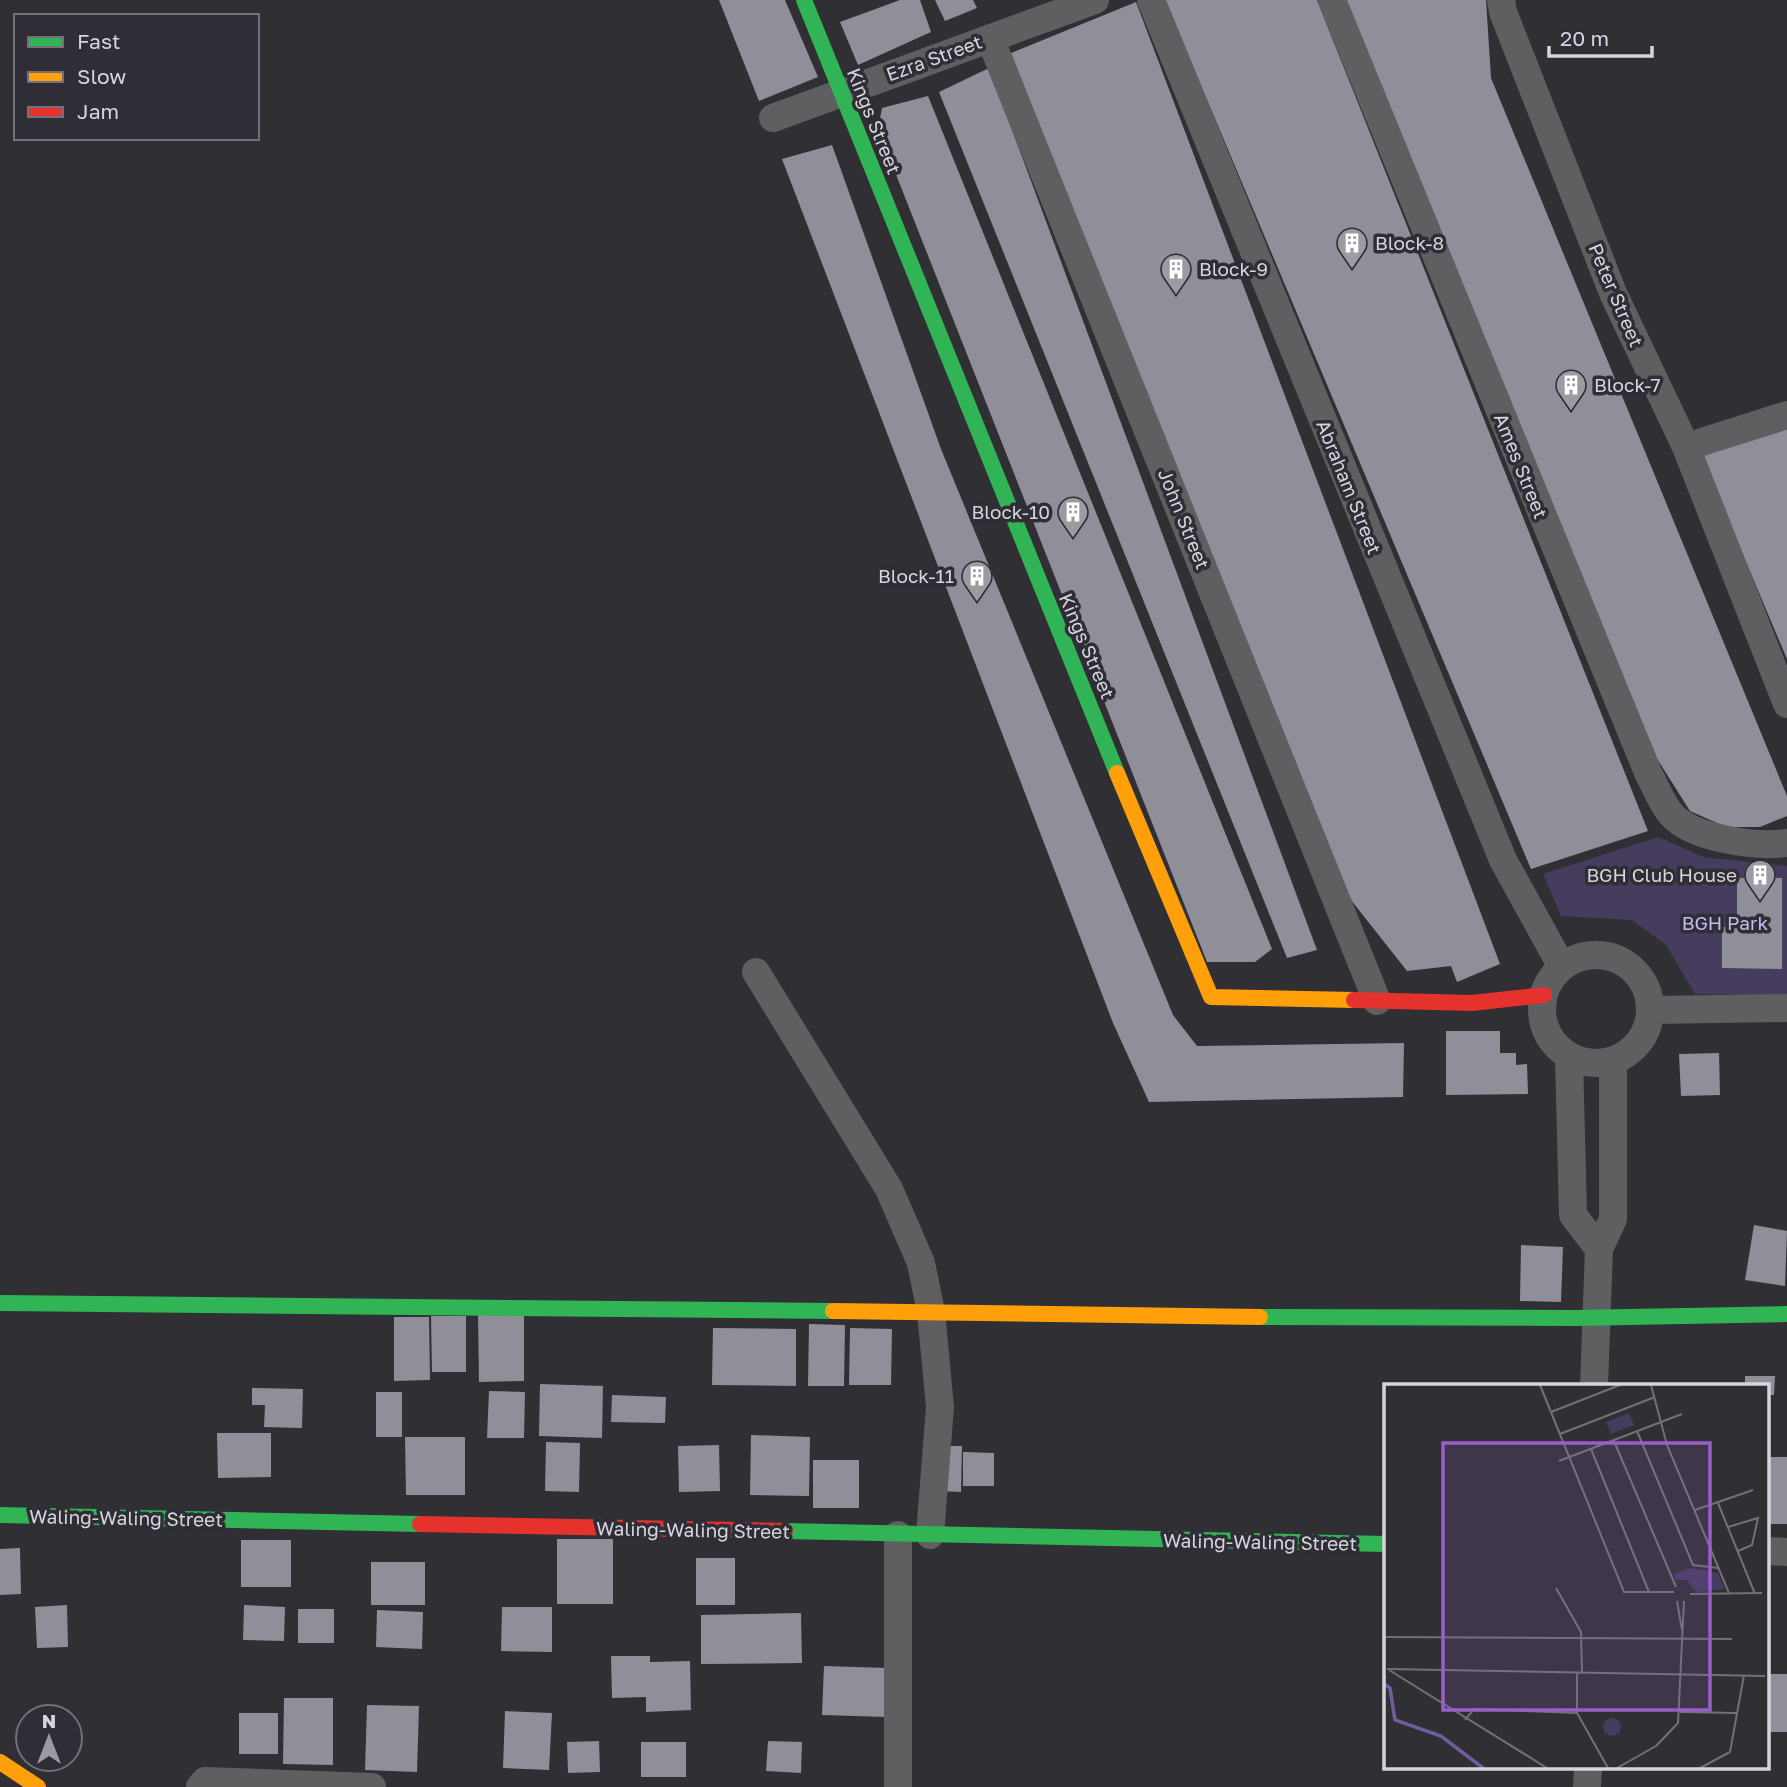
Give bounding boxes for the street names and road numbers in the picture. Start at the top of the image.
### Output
street label: Ezra Street [883,30,985,85]
street label: Kings Street [843,64,906,177]
street label: Peter Street [1584,240,1649,350]
street label: Ames Street [1490,410,1553,522]
street label: Abraham Street [1312,416,1387,557]
street label: John Street [1154,465,1215,572]
street label: Kings Street [1055,589,1120,702]
street label: Waling-Waling Street [29,1504,223,1531]
street label: Waling-Waling Street [596,1516,790,1543]
street label: Waling-Waling Street [1163,1528,1357,1555]

